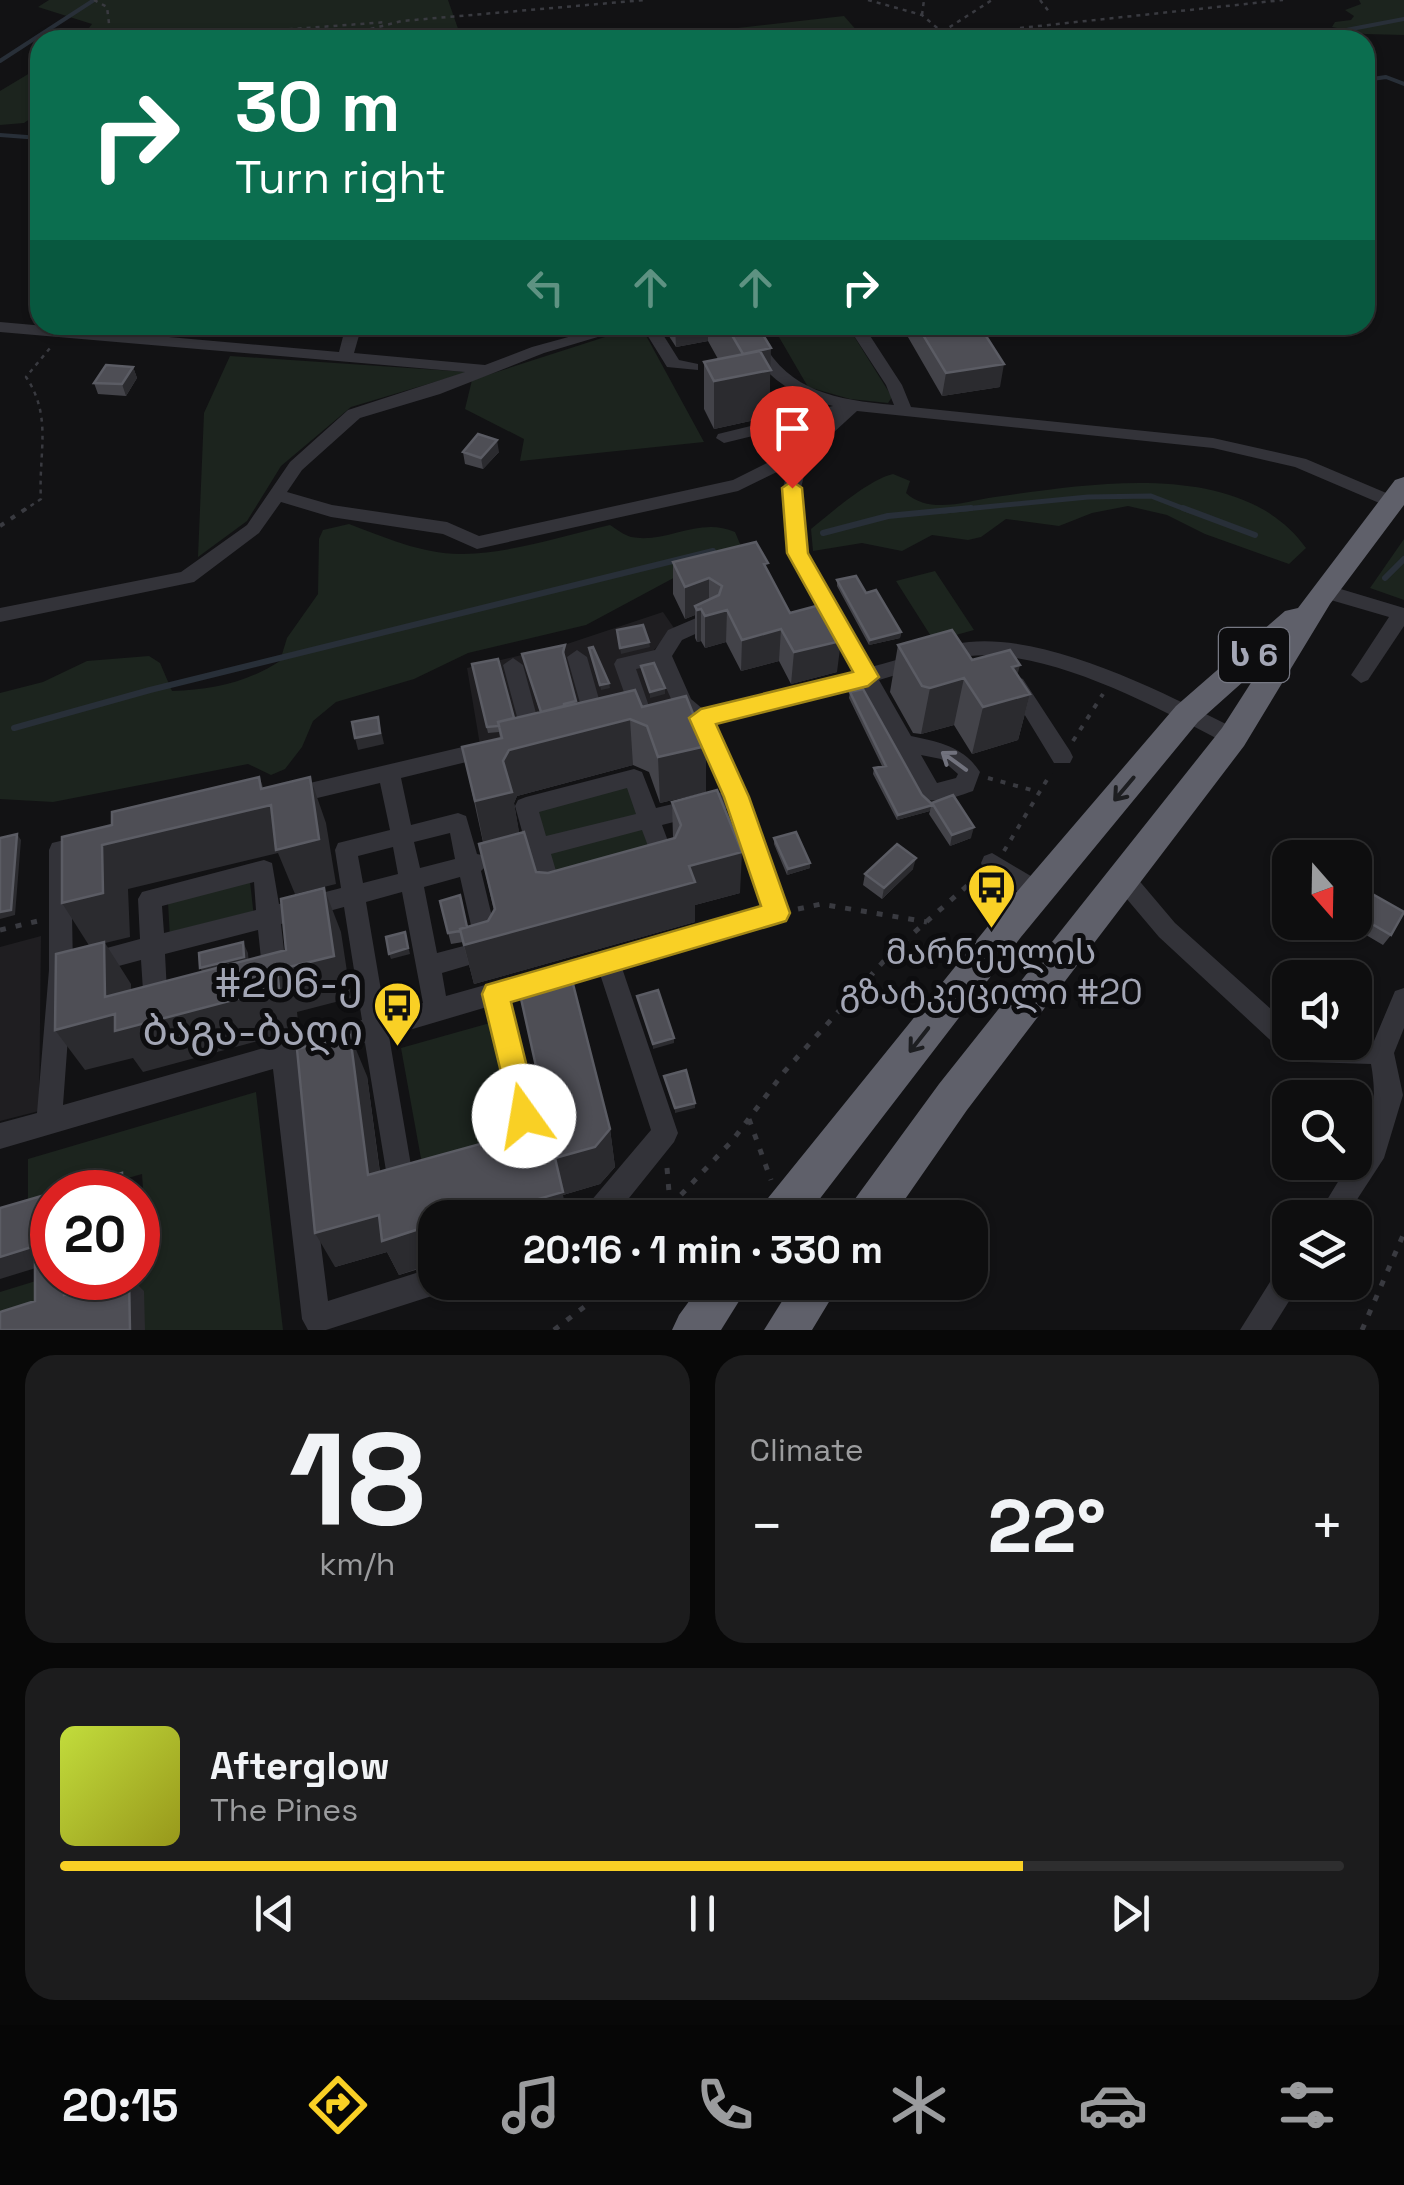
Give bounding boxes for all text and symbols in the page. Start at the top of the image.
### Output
text: 30 m [235,62,400,151]
icon: right [70,70,200,200]
text: Turn right [235,149,446,206]
icon: left [518,260,573,315]
icon: ahead [623,260,678,315]
icon: ahead [728,260,783,315]
icon: right [833,260,888,315]
pin [750,386,835,489]
icon: arrive [765,401,820,456]
road number: ს 6 [1219,628,1289,682]
one-way arrow [941,751,968,772]
one-way arrow [1114,775,1136,801]
north arrow [1272,840,1372,940]
map controls [1272,840,1372,1300]
bus stop icon: მარნეულის გზატკეცილი #20 [965,862,1017,930]
place label: მარნეულის გზატკეცილი #20 [839,930,1143,1014]
place label: #206-ე ბაგა-ბაღი [143,956,363,1057]
button: sound [1272,960,1372,1060]
bus stop icon: #206-ე ბაგა-ბაღი [372,980,424,1048]
one-way arrow [908,1027,930,1053]
position arrow [472,1064,576,1168]
button: search [1272,1080,1372,1180]
speed limit sign: 20 [30,1170,160,1300]
button: layers [1272,1200,1372,1300]
text: 20:16 · 1 min · 330 m [523,1226,883,1274]
text: 18 [289,1396,426,1562]
text: Climate [750,1430,864,1470]
text: 22° [987,1478,1106,1574]
text: − [750,1491,784,1561]
text: + [1310,1491,1344,1561]
text: km/h [319,1544,395,1584]
text: Afterglow [210,1742,390,1790]
text: The Pines [210,1790,358,1830]
icon: previous [247,1886,302,1941]
icon: pause [675,1886,730,1941]
icon: next [1103,1886,1158,1941]
icon: directions [303,2070,373,2140]
icon: music [496,2070,566,2140]
icon: phone [690,2070,760,2140]
icon: climate [884,2070,954,2140]
icon: car [1078,2070,1148,2140]
icon: filters [1272,2070,1342,2140]
text: 20:15 [62,2077,179,2134]

